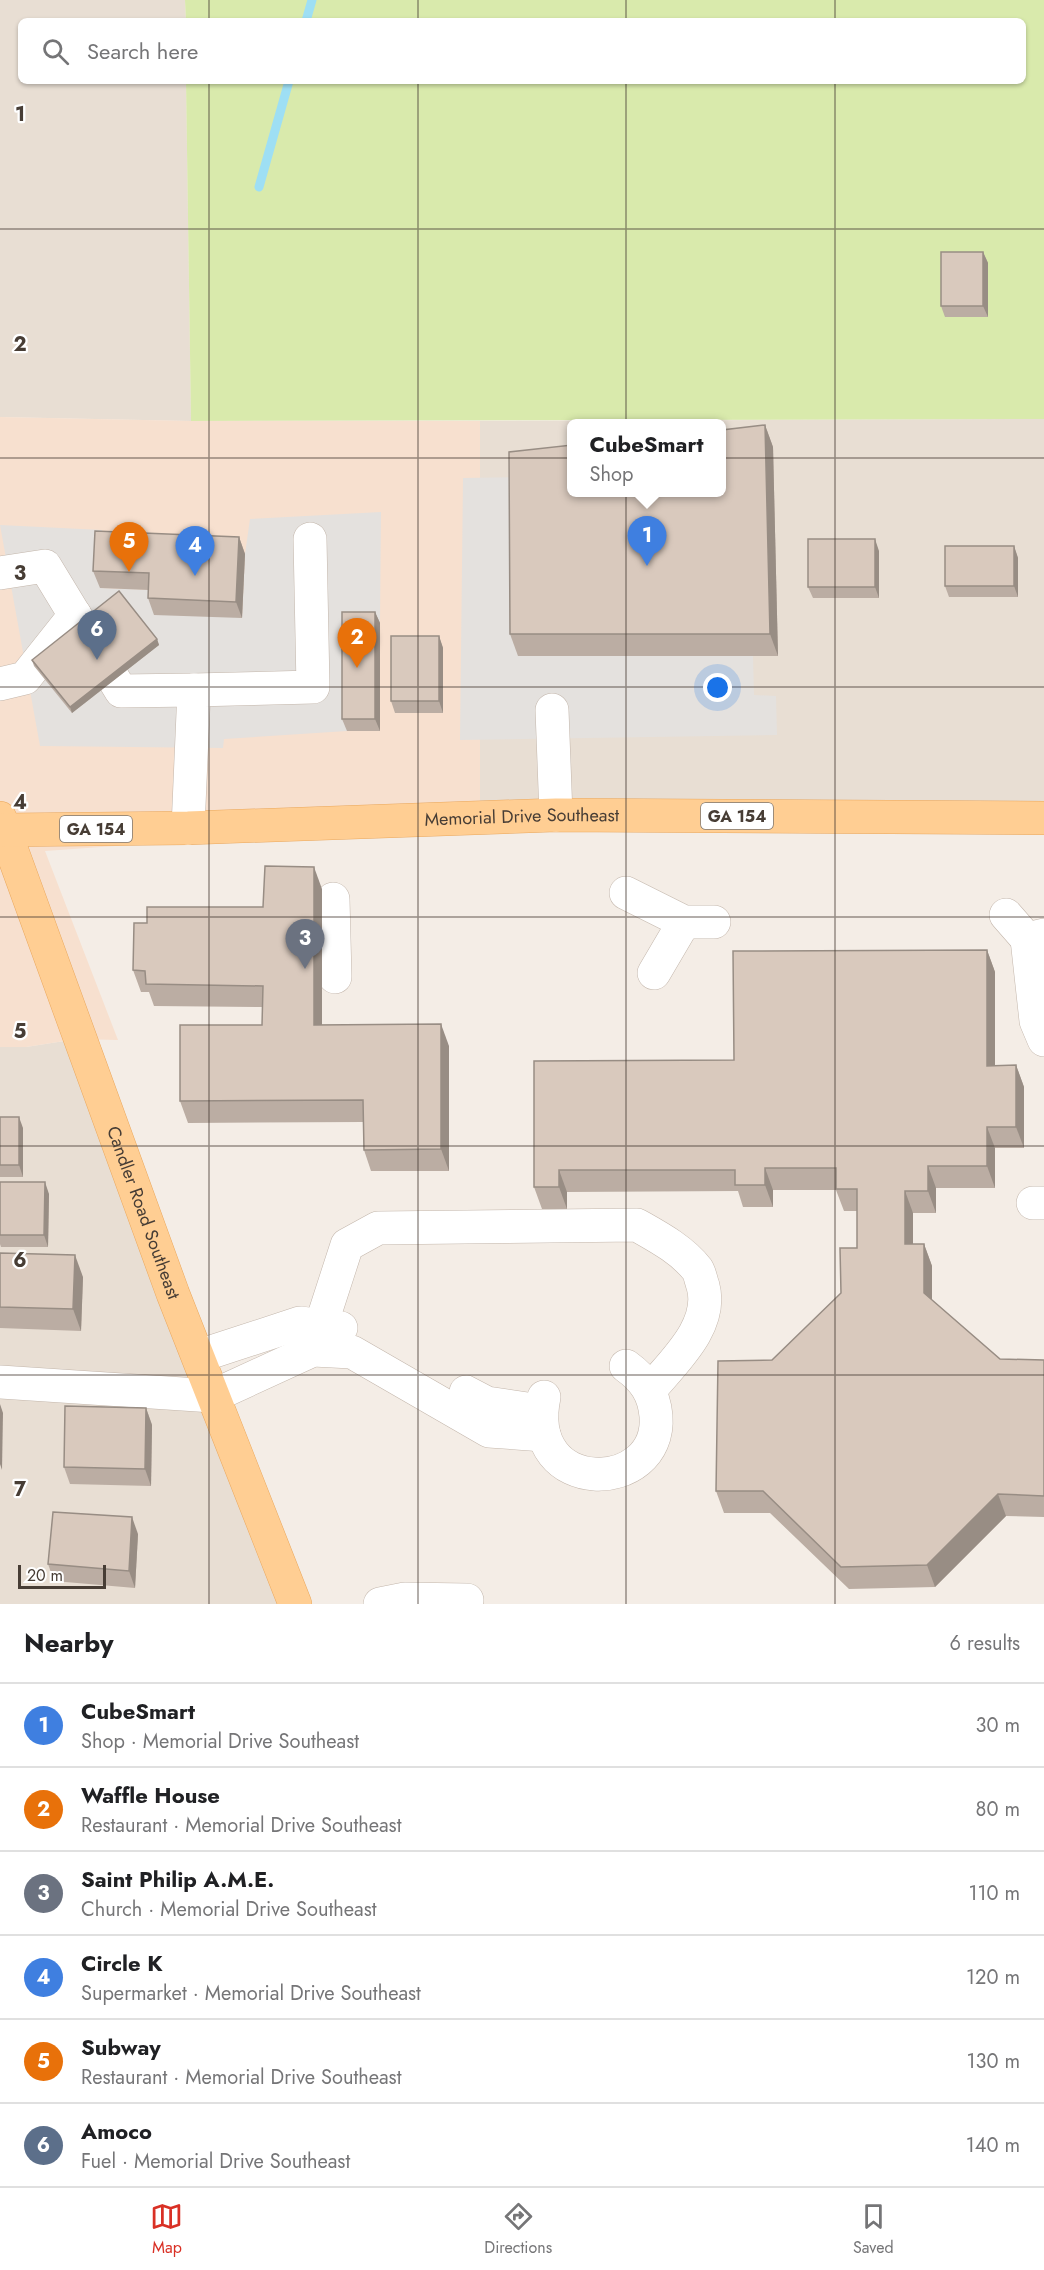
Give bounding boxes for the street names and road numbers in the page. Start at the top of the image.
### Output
street label: Memorial Drive Southeast [424,802,620,833]
road number: GA 154 [701,803,773,829]
road number: GA 154 [60,816,132,842]
street label: Candler Road Southeast [100,1123,187,1304]

